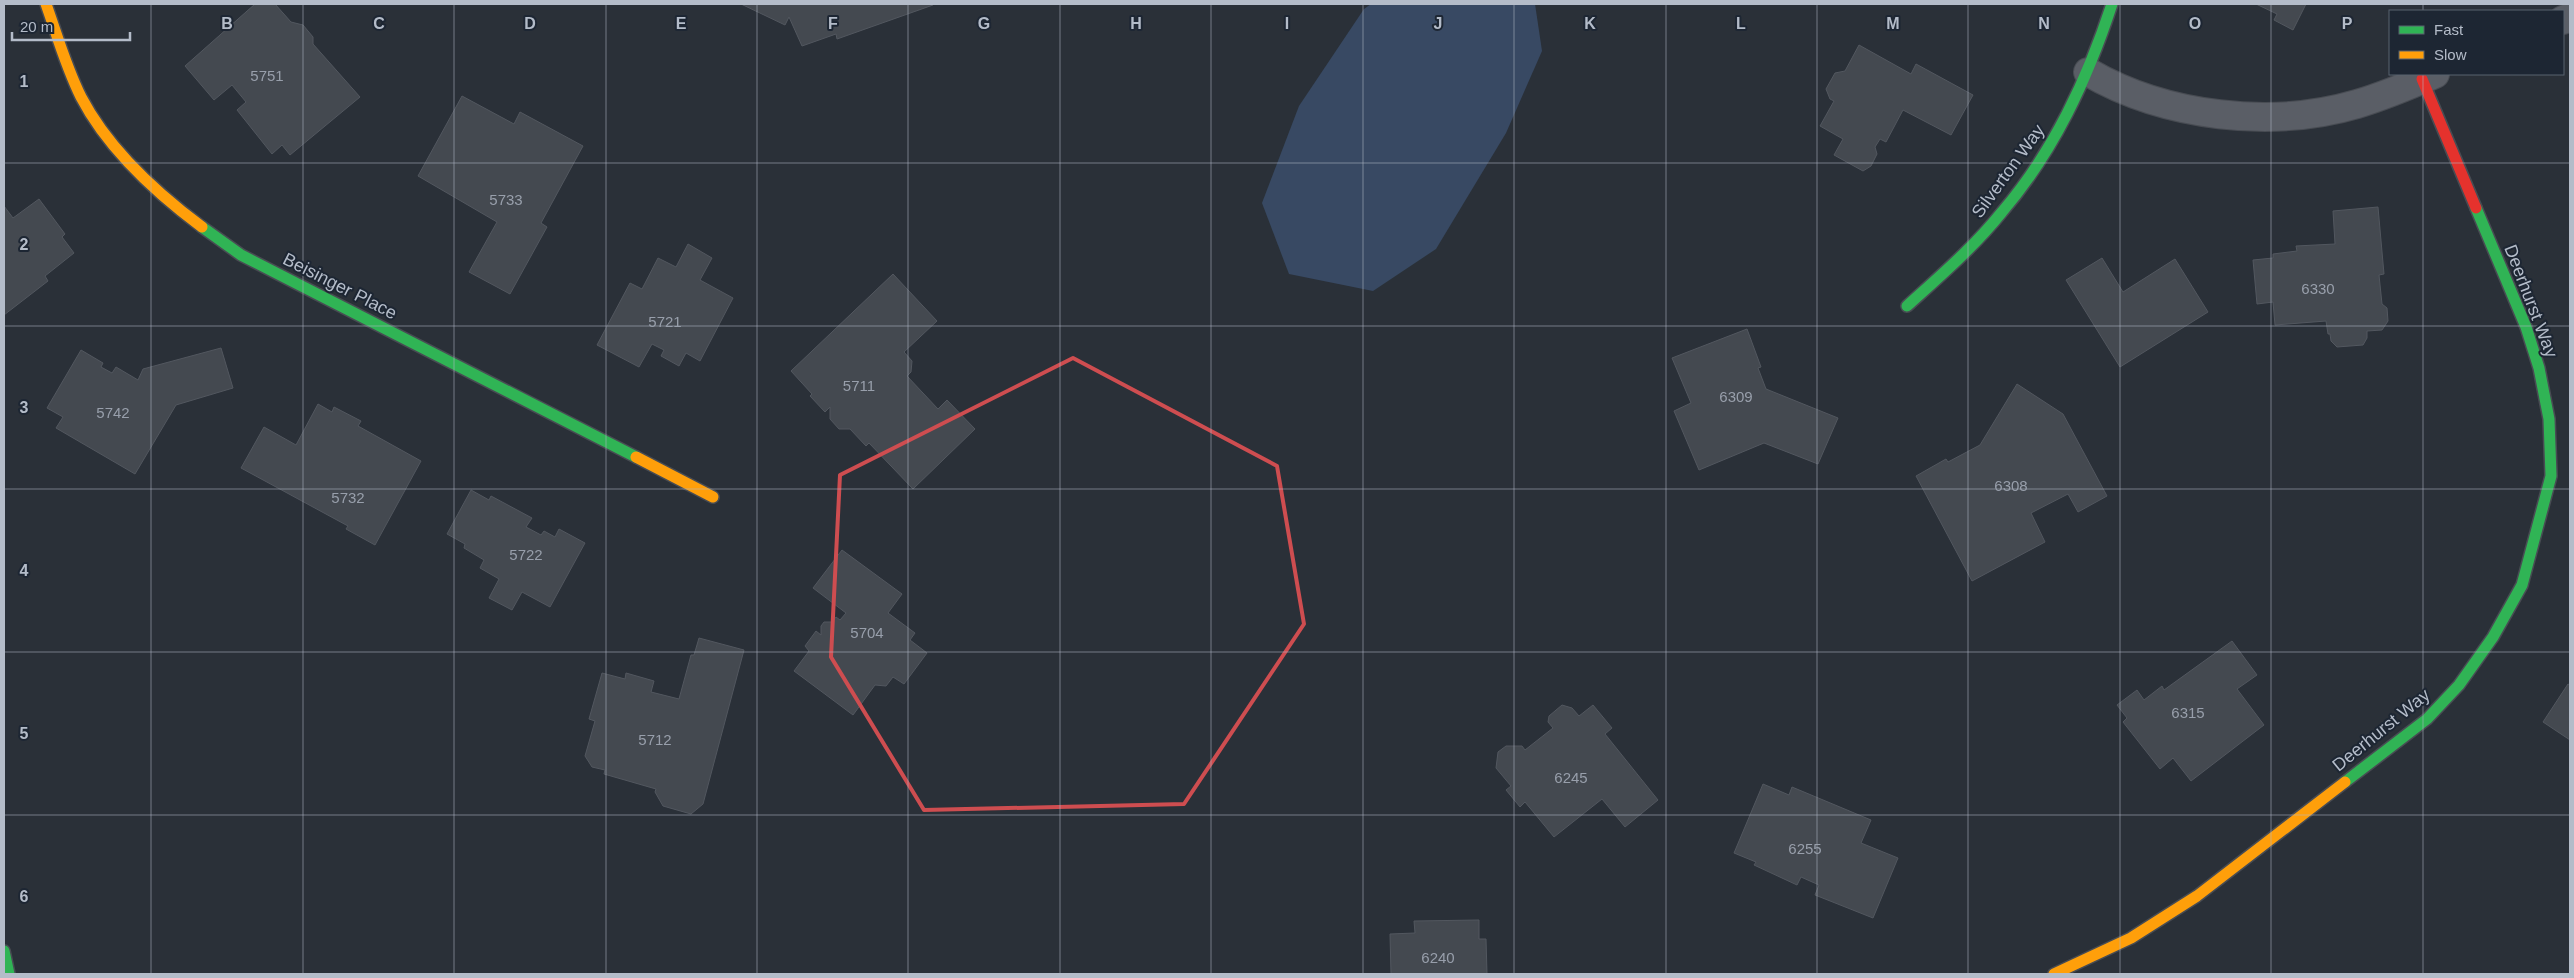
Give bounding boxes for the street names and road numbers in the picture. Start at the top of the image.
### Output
street label: Silverton Way [1967,120,2049,222]
street label: Deerhurst Way [2500,242,2562,360]
street label: Beisinger Place [280,249,400,323]
street label: Deerhurst Way [2328,685,2434,775]

